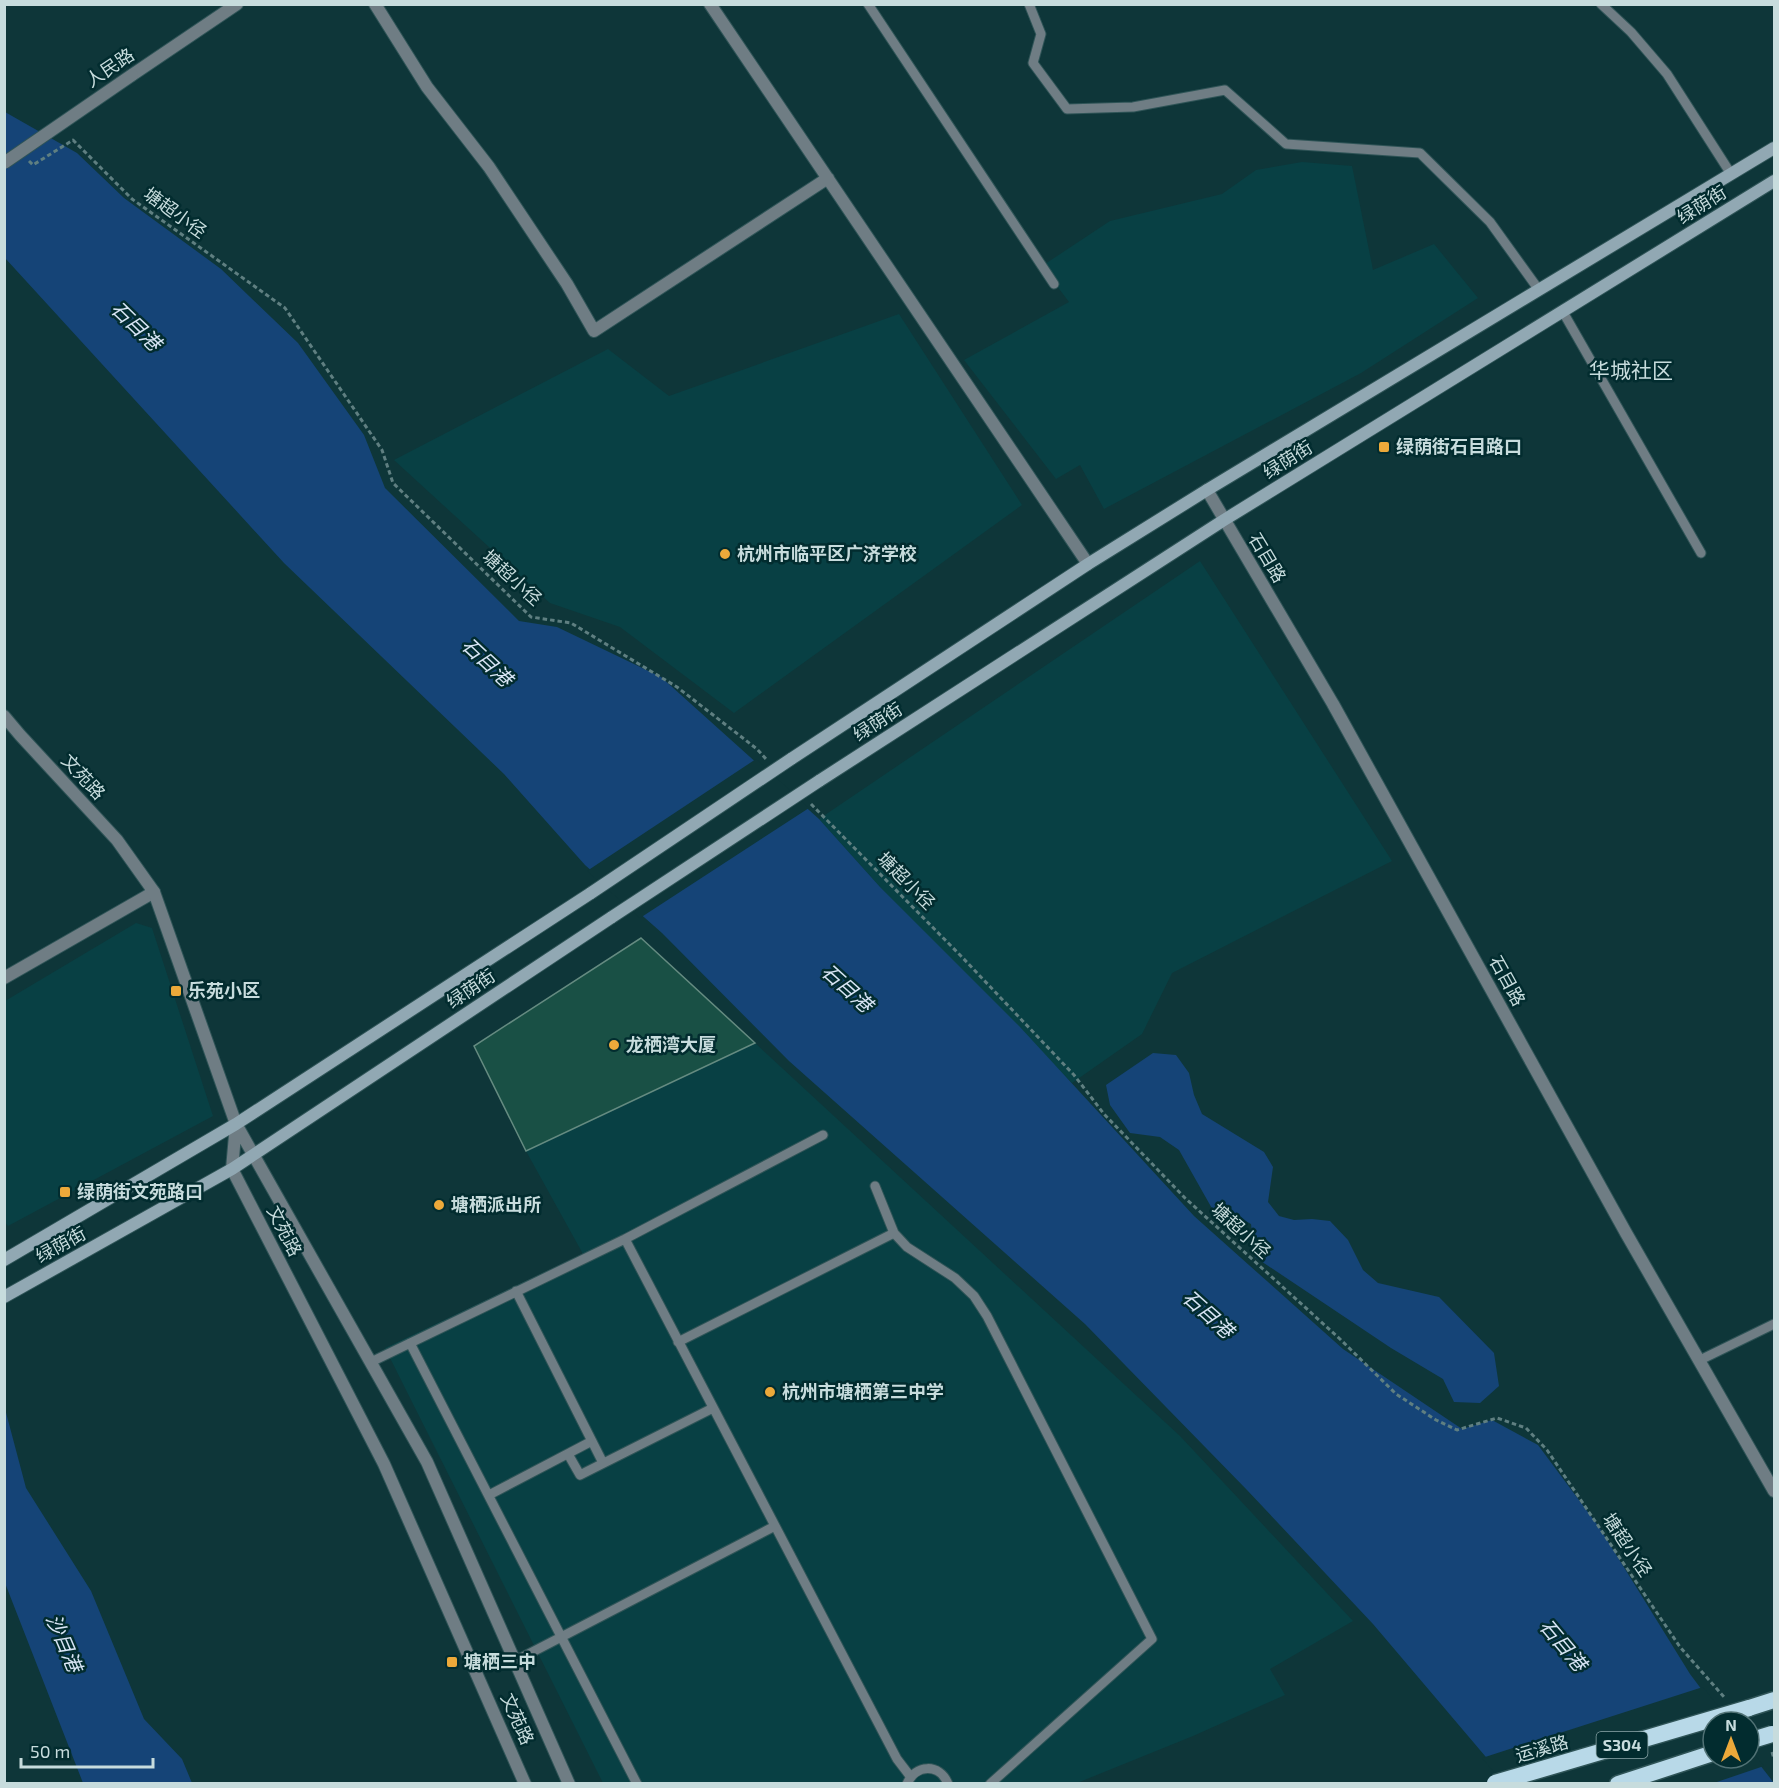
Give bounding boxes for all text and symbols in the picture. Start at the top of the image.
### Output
street label: 人民路 [81,43,138,91]
street label: 绿荫街 [1673,181,1730,228]
street label: 塘超小径 [140,182,211,242]
water label: 石目港 [107,296,169,357]
district label: 华城社区 [1589,357,1673,382]
place label: 绿荫街石目路口 [1396,435,1522,457]
street label: 绿荫街 [1259,436,1316,483]
marker: 绿荫街石目路口 [1377,440,1391,454]
street label: 石目路 [1245,529,1291,586]
place label: 杭州市临平区广济学校 [737,542,917,564]
street label: 塘超小径 [479,545,547,610]
marker: 杭州市临平区广济学校 [718,547,732,561]
water label: 石目港 [458,632,520,693]
street label: 绿荫街 [849,697,906,745]
street label: 文苑路 [57,749,110,804]
street label: 塘超小径 [873,847,940,914]
street label: 石目路 [1485,952,1531,1009]
water label: 石目港 [817,958,880,1018]
street label: 绿荫街 [442,964,499,1012]
place label: 乐苑小区 [188,979,260,1001]
marker: 乐苑小区 [169,984,183,998]
place label: 龙栖湾大厦 [626,1033,716,1055]
marker: 龙栖湾大厦 [607,1038,621,1052]
place label: 绿荫街文苑路口 [77,1180,203,1202]
marker: 绿荫街文苑路口 [58,1185,72,1199]
place label: 塘栖派出所 [451,1193,541,1215]
marker: 塘栖派出所 [432,1198,446,1212]
street label: 塘超小径 [1208,1198,1276,1263]
street label: 文苑路 [263,1201,307,1260]
street label: 绿荫街 [32,1221,89,1267]
water label: 石目港 [1178,1284,1241,1344]
place label: 杭州市塘栖第三中学 [782,1380,944,1402]
marker: 杭州市塘栖第三中学 [763,1385,777,1399]
street label: 塘超小径 [1599,1508,1657,1580]
water label: 沙目港 [42,1610,89,1678]
water label: 石目港 [1535,1614,1594,1677]
place label: 塘栖三中 [464,1650,536,1672]
marker: 塘栖三中 [445,1655,459,1669]
street label: 文苑路 [497,1689,539,1748]
north arrow [1701,1710,1761,1770]
text: N [1725,1715,1737,1734]
street label: 运溪路 [1513,1730,1571,1766]
scale bar [21,1731,153,1769]
road number: S304 [1596,1732,1648,1758]
text: 50 m [30,1740,70,1762]

